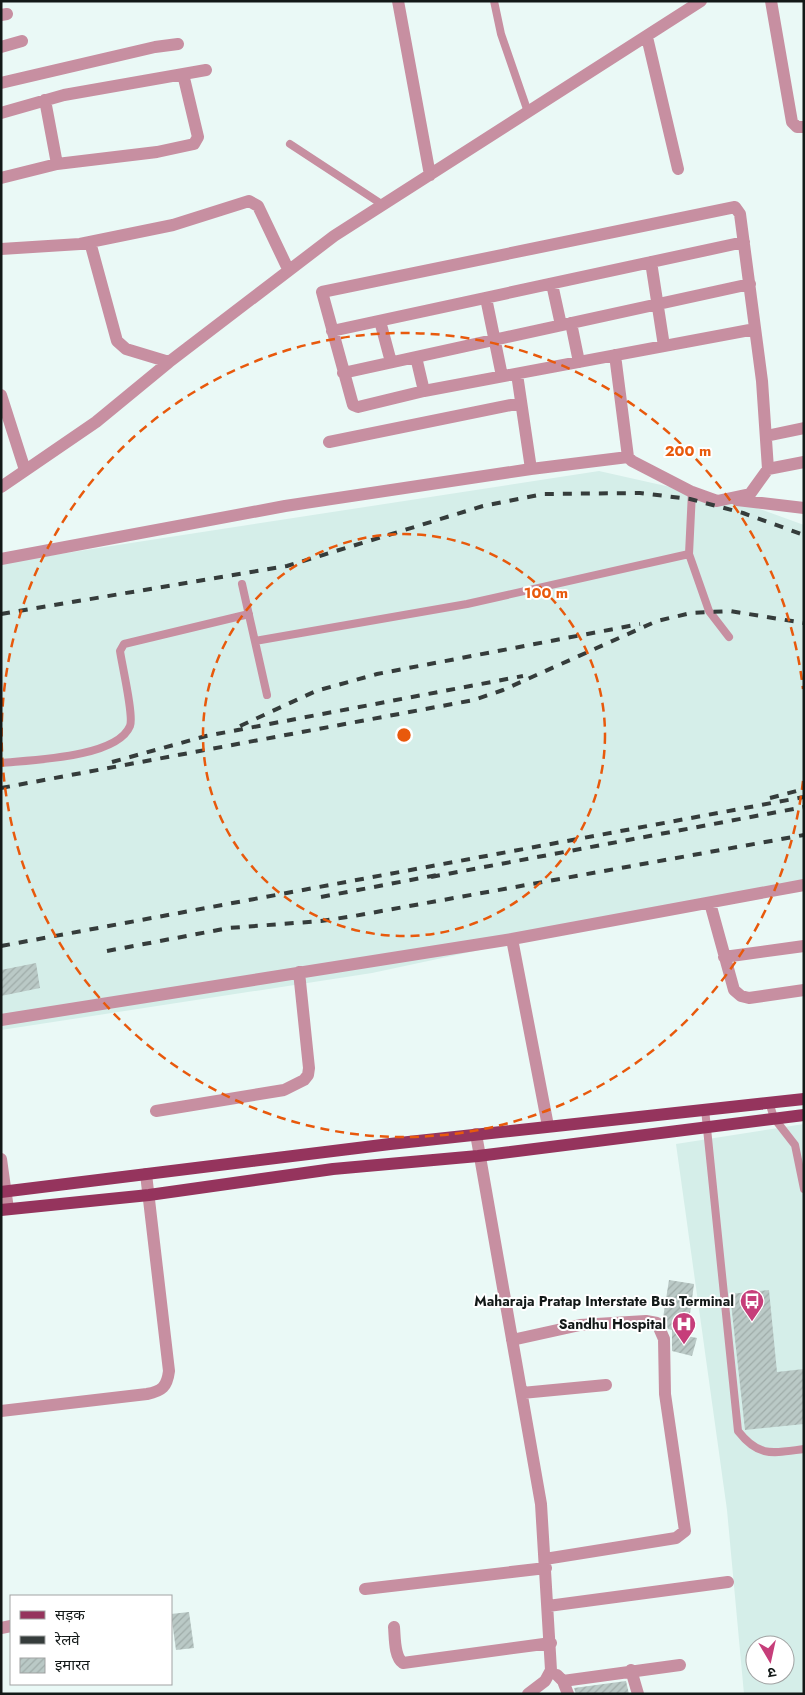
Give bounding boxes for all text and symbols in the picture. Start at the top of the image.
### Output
text: 200 m [665,440,711,462]
text: 100 m [524,582,568,604]
centre of rings [395,726,413,744]
bus stop icon: Maharaja Pratap Interstate Bus Terminal [739,1288,765,1322]
place label: Maharaja Pratap Interstate Bus Terminal [474,1291,734,1311]
hospital icon: Sandhu Hospital [671,1311,697,1345]
place label: Sandhu Hospital [559,1314,666,1334]
legend [10,1595,172,1685]
text: सड़क [55,1604,85,1626]
text: रेलवे [54,1629,80,1651]
north arrow [745,1635,795,1685]
text: इमारत [55,1654,90,1676]
text: उ [766,1662,778,1683]

